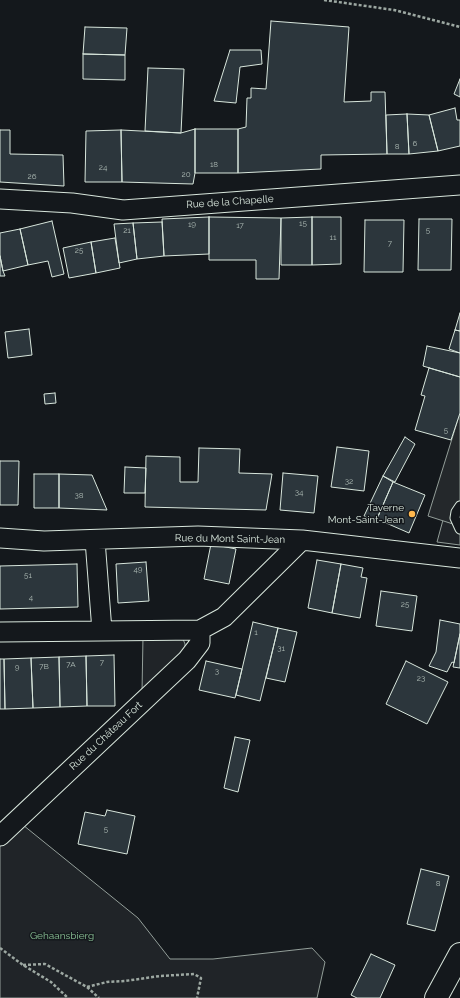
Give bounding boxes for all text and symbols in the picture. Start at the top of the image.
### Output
house number: 6 [413,139,417,149]
house number: 8 [395,142,399,152]
house number: 18 [210,160,218,170]
house number: 24 [99,163,107,173]
house number: 20 [181,170,191,180]
house number: 26 [28,172,36,182]
street label: Rue de la Chapelle [186,193,274,211]
house number: 15 [299,219,307,229]
house number: 19 [188,220,196,230]
house number: 17 [236,221,244,231]
house number: 21 [123,226,131,236]
house number: 5 [426,226,430,236]
house number: 11 [330,233,336,243]
house number: 7 [388,239,392,249]
house number: 25 [75,246,83,256]
house number: 5 [444,426,448,436]
house number: 32 [345,477,353,487]
house number: 34 [295,488,303,498]
house number: 38 [74,491,84,501]
place label: Taverne Mont-Saint-Jean [328,502,404,526]
marker: Taverne Mont-Saint-Jean [407,509,417,519]
street label: Rue du Mont Saint-Jean [175,532,285,546]
house number: 49 [133,565,143,575]
house number: 51 [24,571,32,581]
house number: 4 [29,593,33,603]
house number: 25 [401,600,409,610]
house number: 1 [254,628,258,638]
house number: 31 [277,644,285,654]
house number: 7 [100,658,104,668]
house number: 7A [66,660,76,670]
house number: 7B [39,662,49,672]
house number: 9 [15,663,19,673]
house number: 3 [215,667,219,677]
house number: 23 [417,674,425,684]
street label: Rue du Château Fort [67,699,145,773]
house number: 5 [104,825,108,835]
house number: 8 [436,879,440,889]
park label: Gehaansbierg [30,930,94,942]

